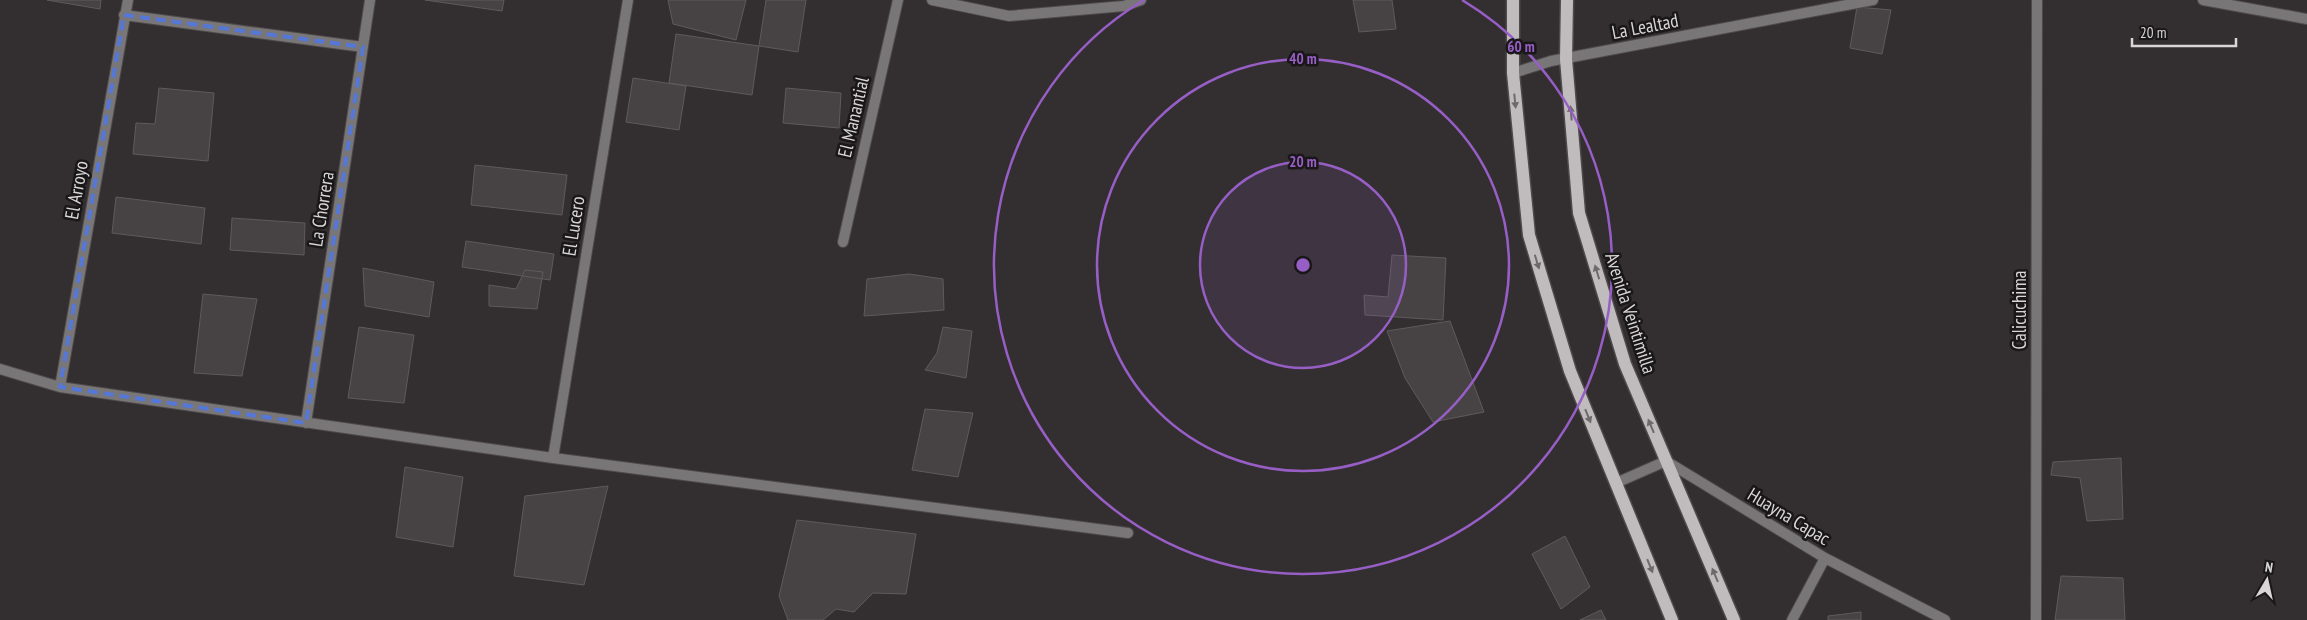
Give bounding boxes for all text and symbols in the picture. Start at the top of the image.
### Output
street label: La Lealtad [1610,8,1680,44]
scale bar [2132,15,2236,47]
text: 20 m [2140,23,2166,42]
text: 60 m [1507,37,1535,56]
text: 40 m [1289,49,1317,68]
street label: El Manantial [832,74,874,160]
one-way arrow [1512,93,1520,109]
one-way arrow [1566,105,1574,121]
text: 20 m [1289,152,1317,171]
street label: El Arroyo [59,159,93,221]
street label: La Chorrera [303,170,339,248]
street label: El Lucero [556,194,590,258]
street label: Avenida Veintimilla [1600,249,1662,377]
one-way arrow [1534,254,1541,269]
centre of rings [1294,256,1312,274]
one-way arrow [1593,265,1601,280]
street label: Calicuchima [2007,271,2031,349]
one-way arrow [1585,409,1593,423]
one-way arrow [1647,418,1655,433]
street label: Huayna Capac [1743,482,1835,550]
north arrow [2242,555,2292,605]
text: N [2264,558,2274,577]
one-way arrow [1647,559,1655,573]
one-way arrow [1710,568,1718,582]

